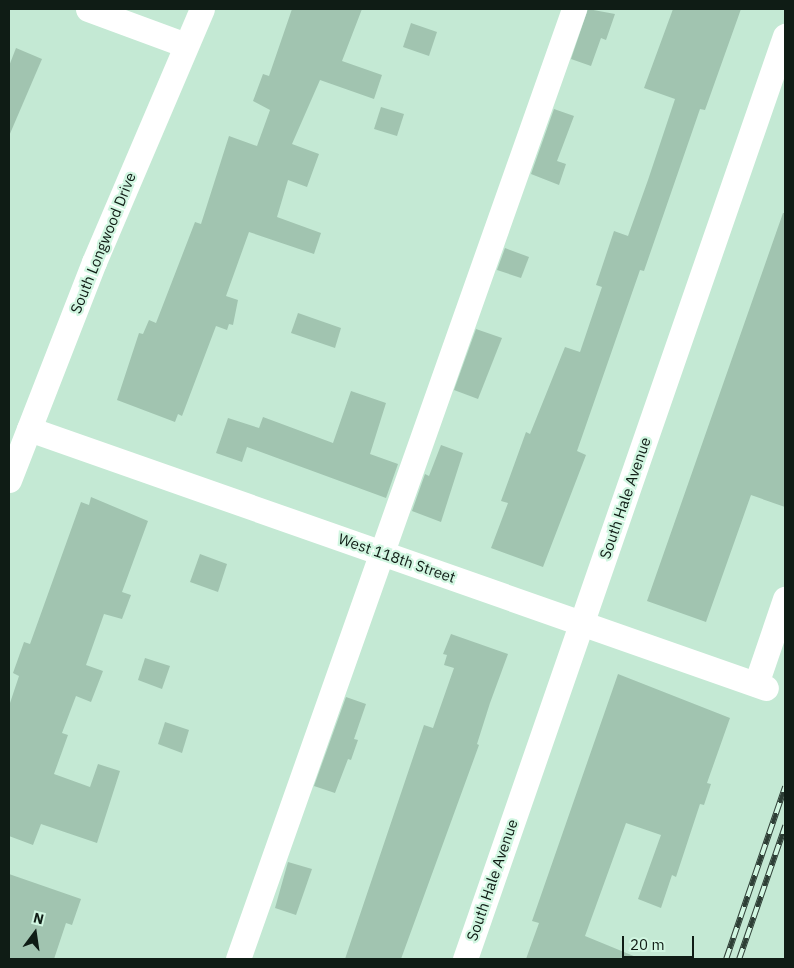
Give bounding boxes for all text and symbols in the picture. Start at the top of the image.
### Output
street label: South Longwood Drive [66,170,140,316]
street label: South Hale Avenue [596,435,654,561]
street label: West 118th Street [336,529,458,587]
street label: South Hale Avenue [463,817,521,943]
north arrow [10,908,60,958]
text: N [32,908,46,928]
scale bar [624,926,696,958]
text: 20 m [630,935,665,954]

